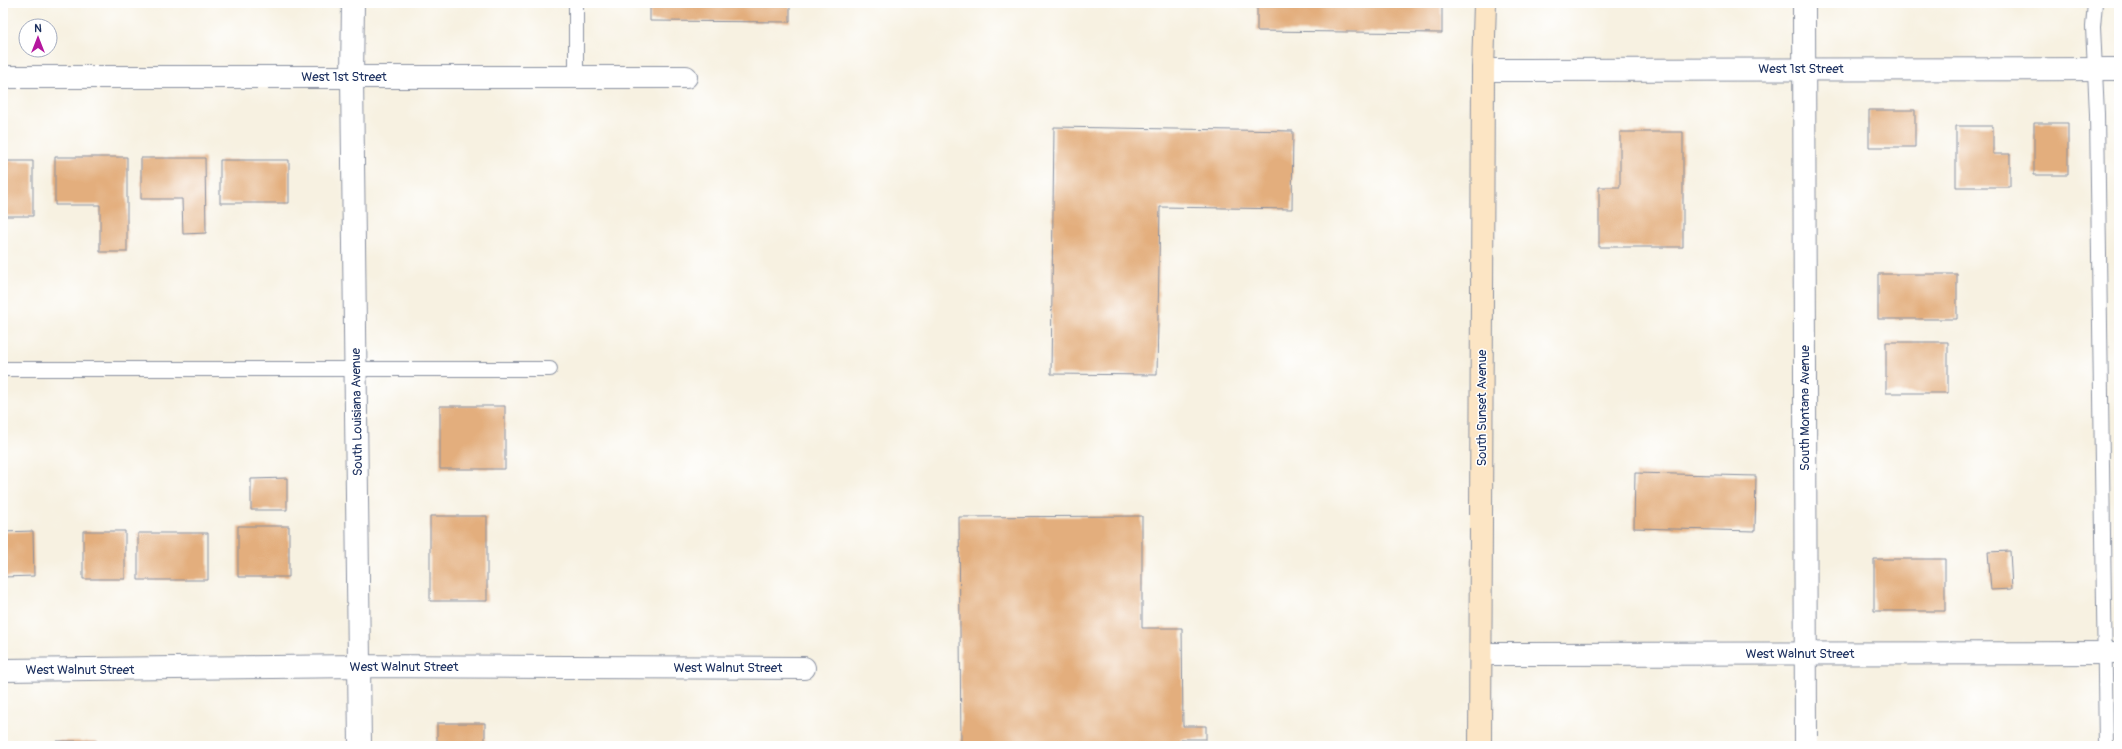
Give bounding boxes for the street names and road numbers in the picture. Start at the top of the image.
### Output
street label: West 1st Street [1758,61,1845,77]
street label: West 1st Street [301,69,388,85]
street label: South Montana Avenue [1797,345,1813,471]
street label: South Louisiana Avenue [348,347,366,476]
street label: South Sunset Avenue [1474,349,1490,466]
street label: West Walnut Street [1746,646,1855,662]
street label: West Walnut Street [350,659,459,675]
street label: West Walnut Street [674,660,783,676]
street label: West Walnut Street [26,662,135,678]

